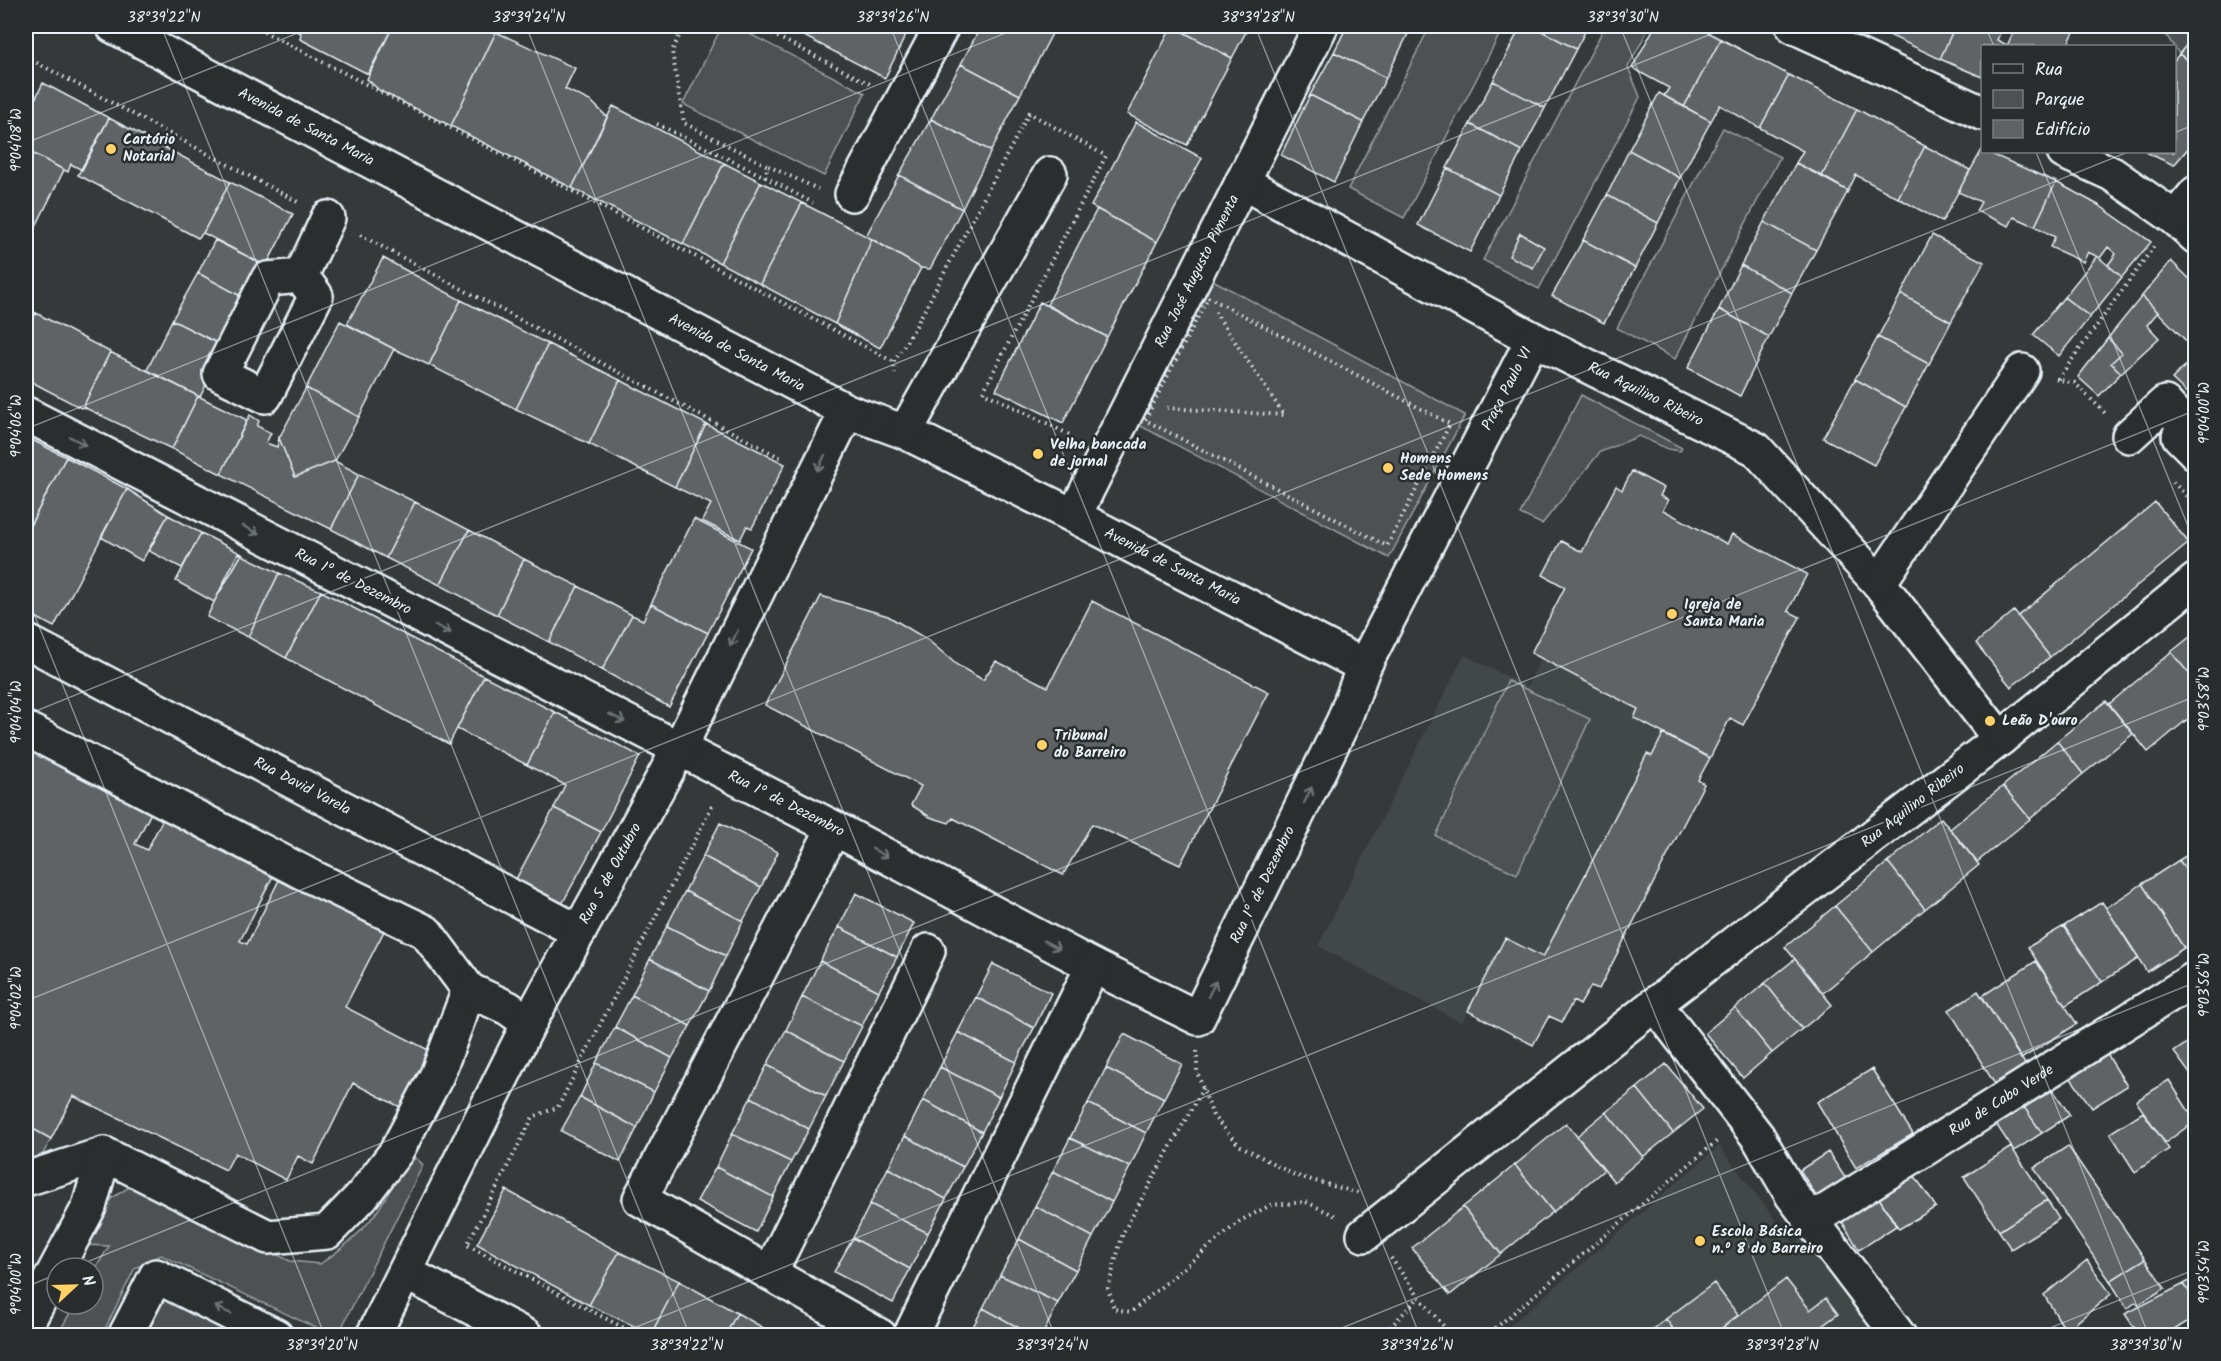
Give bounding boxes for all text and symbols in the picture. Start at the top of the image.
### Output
text: 38°39'22"N [127,6,201,30]
text: 38°39'24"N [493,6,565,30]
text: 38°39'26"N [857,6,929,30]
text: 38°39'28"N [1221,6,1295,30]
text: 38°39'30"N [1587,6,1659,30]
legend [1981,45,2176,153]
text: Rua [2035,56,2063,85]
street label: Avenida de Santa Maria [234,82,379,173]
text: Parque [2035,86,2084,115]
text: 9°04'08"W [5,108,29,172]
text: Edifício [2035,116,2090,145]
place label: Cartório Notarial [123,128,175,169]
marker: Cartório Notarial [104,142,118,156]
street label: Rua José Augusto Pimenta [1149,191,1246,352]
street label: Avenida de Santa Maria [664,307,809,399]
street label: Praça Paulo VI [1476,342,1539,435]
street label: Rua Aquilino Ribeiro [1583,356,1708,433]
text: 9°04'00"W [2193,382,2217,444]
text: 9°04'06"W [5,394,29,457]
place label: Velha bancada de jornal [1050,433,1147,474]
one-way arrow [68,436,86,447]
marker: Velha bancada de jornal [1031,447,1045,461]
place label: Homens Sede Homens [1400,447,1488,488]
one-way arrow [815,454,827,471]
marker: Homens Sede Homens [1381,461,1395,475]
street label: Avenida de Santa Maria [1100,522,1245,612]
one-way arrow [242,524,259,536]
street label: Rua 1º de Dezembro [290,542,416,622]
place label: Igreja de Santa Maria [1684,593,1765,634]
marker: Igreja de Santa Maria [1665,607,1679,621]
one-way arrow [434,623,452,635]
one-way arrow [728,628,740,646]
text: 9°03'58"W [2193,667,2217,731]
text: 9°04'04"W [5,680,29,743]
place label: Leão D'ouro [2002,709,2078,733]
one-way arrow [607,712,625,724]
marker: Leão D'ouro [1983,714,1997,728]
place label: Tribunal do Barreiro [1054,724,1126,765]
marker: Tribunal do Barreiro [1035,738,1049,752]
street label: Rua David Varela [249,751,355,822]
street label: Rua Aquilino Ribeiro [1856,758,1970,854]
street label: Rua 1º de Dezembro [723,764,849,844]
one-way arrow [1302,787,1314,805]
street label: Rua 5 de Outubro [573,818,648,929]
street label: Rua 1º de Dezembro [1224,822,1302,948]
one-way arrow [871,847,888,859]
one-way arrow [1043,939,1061,951]
text: 9°03'56"W [2193,953,2217,1017]
text: 9°04'02"W [5,966,29,1030]
one-way arrow [1206,981,1218,998]
street label: Rua de Cabo Verde [1944,1058,2059,1143]
place label: Escola Básica n.º 8 do Barreiro [1712,1220,1823,1261]
marker: Escola Básica n.º 8 do Barreiro [1693,1234,1707,1248]
text: 9°03'54"W [2193,1240,2217,1304]
text: 9°04'00"W [5,1253,29,1315]
north arrow [45,1256,105,1316]
text: N [74,1272,101,1290]
one-way arrow [215,1303,233,1315]
text: 38°39'20"N [286,1334,358,1358]
text: 38°39'22"N [650,1334,724,1358]
text: 38°39'24"N [1016,1334,1088,1358]
text: 38°39'26"N [1381,1334,1453,1358]
text: 38°39'28"N [1745,1334,1819,1358]
text: 38°39'30"N [2110,1334,2182,1358]

